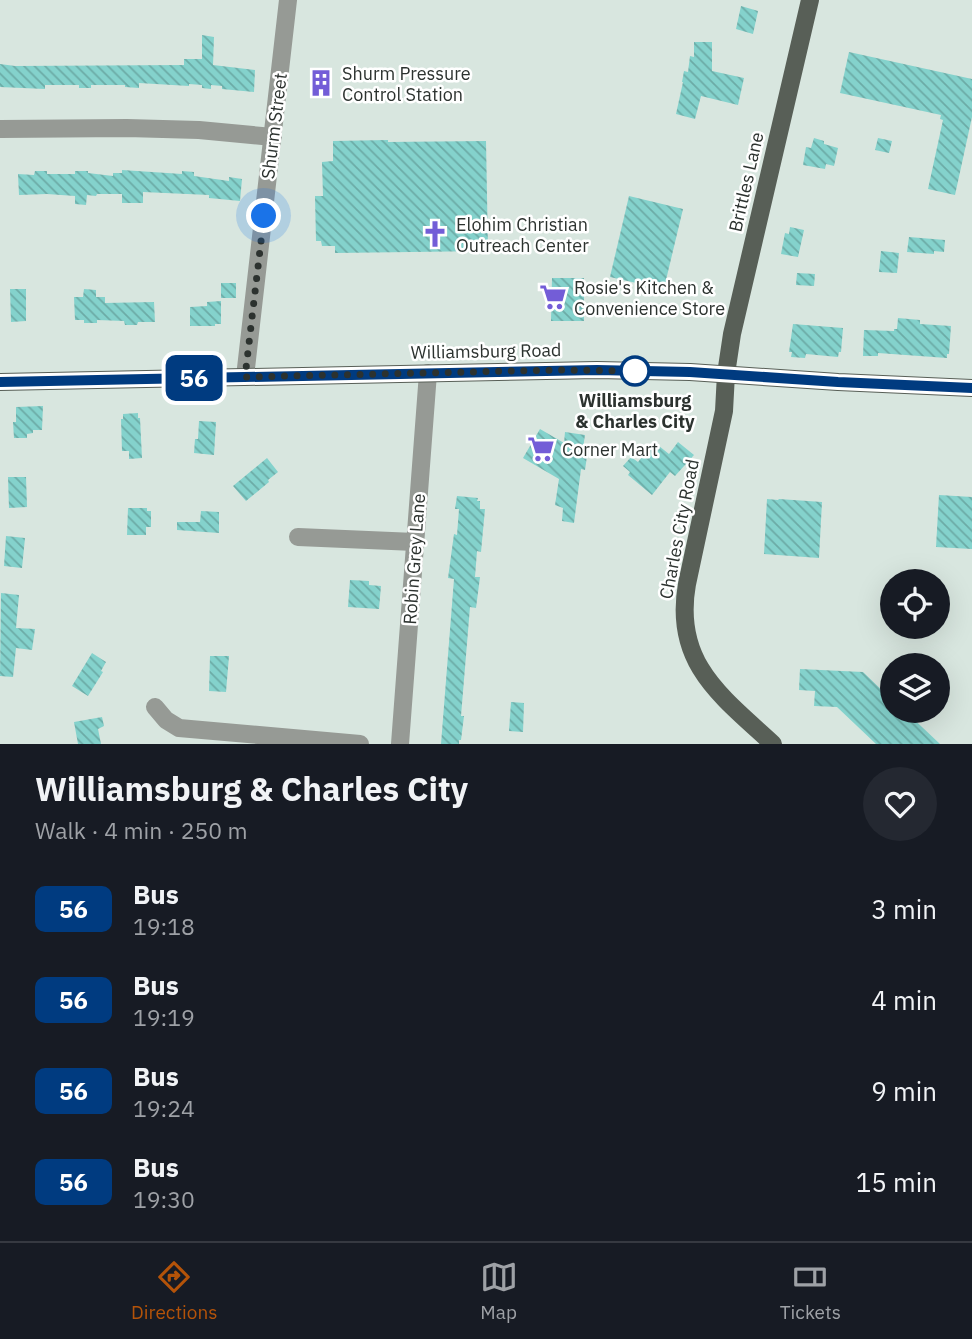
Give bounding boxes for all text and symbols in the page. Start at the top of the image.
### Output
place label: Shurm Pressure Control Station [342,62,471,106]
building icon: Shurm Pressure Control Station [306,68,336,98]
street label: Shurm Street [256,72,292,180]
street label: Brittles Lane [723,130,769,234]
your location [246,198,281,233]
place label: Elohim Christian Outreach Center [456,213,589,257]
church icon: Elohim Christian Outreach Center [420,219,450,249]
place label: Rosie's Kitchen & Convenience Store [574,276,725,320]
supermarket icon: Rosie's Kitchen & Convenience Store [538,282,568,312]
street label: Williamsburg Road [410,338,562,364]
line badge: 56 [162,355,226,401]
marker: Williamsburg & Charles City [620,356,650,386]
text: 56 [180,362,208,394]
place label: Williamsburg & Charles City [575,389,695,433]
supermarket icon: Corner Mart [526,434,556,464]
place label: Corner Mart [562,438,658,461]
street label: Charles City Road [654,457,704,601]
street label: Robin Grey Lane [398,492,430,625]
map controls [880,569,950,723]
button: locate [880,569,950,639]
button: layers [880,653,950,723]
text: Williamsburg & Charles City [35,767,468,810]
button: heart [863,767,937,841]
text: Walk · 4 min · 250 m [35,815,248,845]
text: Bus [133,877,179,911]
text: 3 min [871,892,937,926]
text: 56 [59,893,88,925]
text: 19:18 [133,911,195,941]
text: Bus [133,968,179,1002]
text: 4 min [871,983,937,1017]
text: 56 [59,984,88,1016]
text: 19:19 [133,1002,195,1032]
text: Bus [133,1059,179,1093]
text: 9 min [871,1074,937,1108]
text: 56 [59,1075,88,1107]
text: 19:24 [133,1093,195,1123]
text: Bus [133,1150,179,1184]
text: 15 min [856,1165,937,1199]
text: 56 [59,1166,88,1198]
text: 19:30 [133,1184,195,1214]
tab: Directions [131,1258,218,1324]
tab: Map [480,1258,518,1324]
tab: Tickets [780,1258,841,1324]

